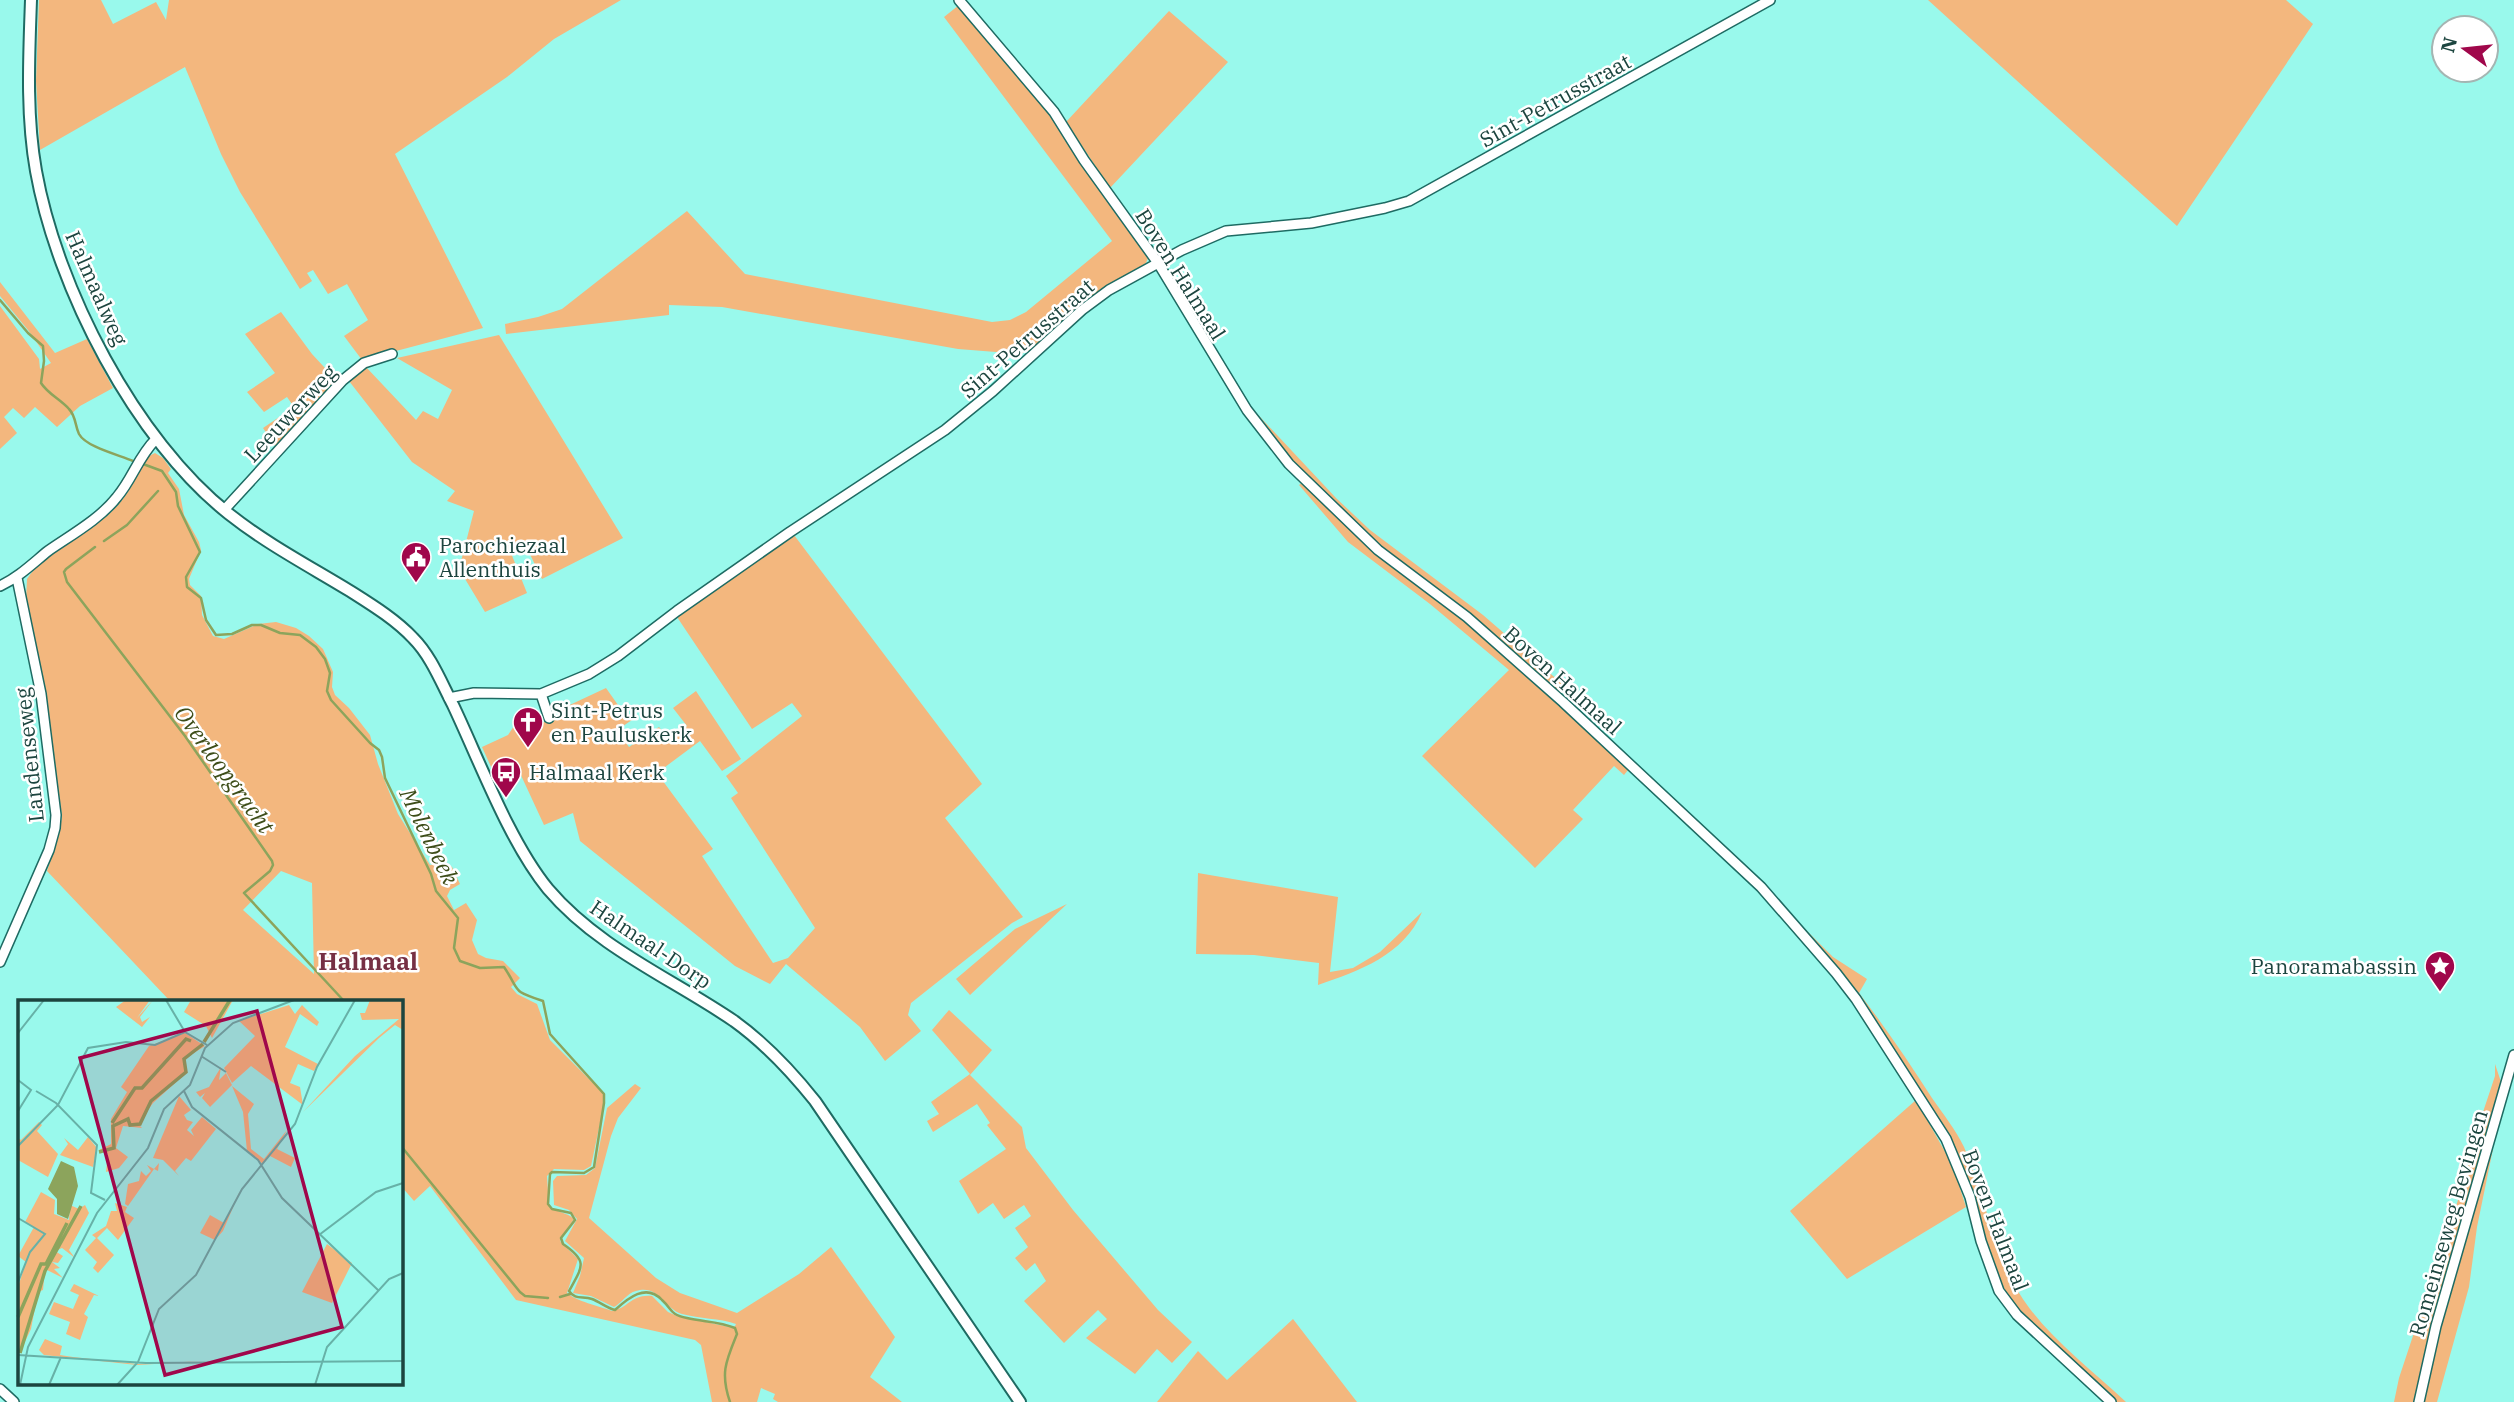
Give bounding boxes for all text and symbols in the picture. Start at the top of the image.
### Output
north arrow [2430,14,2500,84]
text: N [2435,34,2462,55]
street label: Sint-Petrusstraat [1474,47,1636,153]
street label: Boven Halmaal [1129,203,1233,345]
street label: Halmaalweg [59,226,135,350]
street label: Sint-Petrusstraat [954,272,1100,404]
street label: Leeuwerweg [237,358,343,468]
place label: Parochiezaal Allenthuis [439,531,566,583]
public building icon: Parochiezaal Allenthuis [399,540,433,584]
street label: Boven Halmaal [1498,619,1628,741]
street label: Landenseweg [8,686,50,824]
place label: Sint-Petrus en Pauluskerk [551,696,693,748]
water label: Overloopgracht [168,699,282,840]
church icon: Sint-Petrus en Pauluskerk [511,705,545,749]
bus stop icon: Halmaal Kerk [489,755,523,799]
place label: Halmaal Kerk [529,758,665,786]
water label: Molenbeek [393,782,467,890]
street label: Halmaal-Dorp [585,893,717,995]
district label: Halmaal [318,945,418,977]
place icon: Panoramabassin [2423,949,2457,993]
place label: Panoramabassin [2251,952,2417,980]
inset map [18,1000,402,1384]
street label: Romeinseweg Bevingen [2402,1106,2494,1340]
street label: Boven Halmaal [1956,1145,2036,1295]

